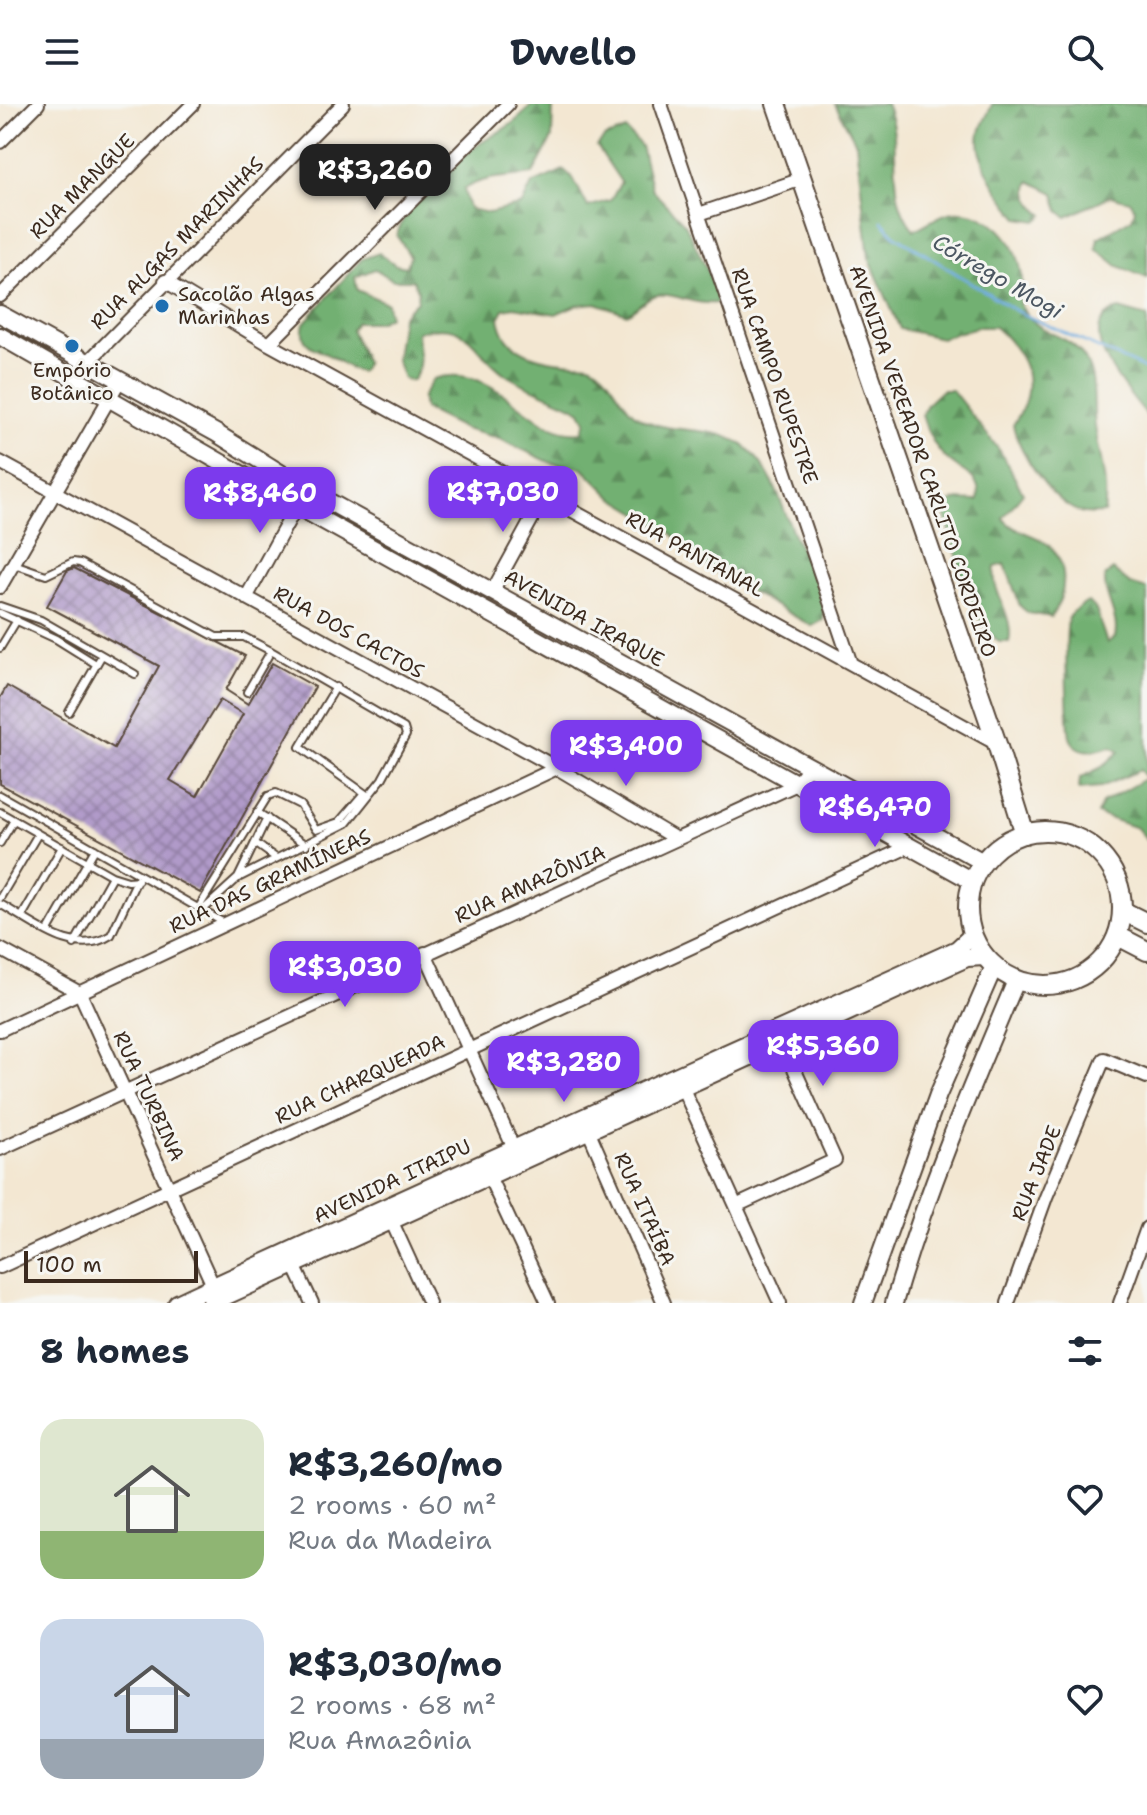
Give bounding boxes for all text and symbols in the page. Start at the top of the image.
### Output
text: Dwello [510,28,637,77]
icon: menu [40,30,84,74]
icon: search [1063,30,1107,74]
street label: RUA MANGUE [24,128,140,244]
pin: R$3,260 [301,144,449,212]
street label: RUA ALGAS MARINHAS [85,151,269,335]
text: R$3,260 [317,152,433,187]
water label: Córrego Mogi [927,227,1069,326]
street label: AVENIDA VEREADOR CARLITO CORDEIRO [843,262,1003,660]
street label: RUA CAMPO RUPESTRE [726,265,824,487]
place label: Sacolão Algas Marinhas [178,281,315,330]
marker: Sacolão Algas Marinhas [153,297,171,315]
marker: Empório Botânico [63,337,81,355]
place label: Empório Botânico [30,357,114,406]
pin: R$7,030 [429,466,577,534]
pin: R$8,460 [186,467,334,535]
text: R$7,030 [447,474,559,509]
text: R$8,460 [203,475,317,510]
street label: RUA PANTANAL [621,505,769,603]
street label: AVENIDA IRAQUE [499,563,669,673]
street label: RUA DOS CACTOS [269,580,429,684]
pin: R$3,400 [552,720,700,788]
text: R$3,400 [569,728,683,763]
pin: R$6,470 [801,781,949,849]
text: R$6,470 [818,789,932,824]
street label: RUA DAS GRAMÍNEAS [165,823,375,939]
street label: RUA AMAZÔNIA [451,839,609,929]
pin: R$3,030 [271,941,419,1009]
text: R$3,030 [288,949,402,984]
pin: R$5,360 [749,1020,897,1088]
street label: RUA TURBINA [108,1027,190,1165]
street label: RUA CHARQUEADA [271,1028,449,1130]
text: R$5,360 [766,1028,880,1063]
pin: R$3,280 [490,1036,638,1104]
text: R$3,280 [506,1044,622,1079]
street label: RUA JADE [1005,1121,1067,1225]
street label: AVENIDA ITAIPU [309,1133,475,1229]
street label: RUA ITAÍBA [608,1148,682,1270]
scale bar [24,1247,198,1283]
text: 100 m [36,1250,102,1279]
text: 8 homes [40,1328,189,1374]
icon: filters [1063,1329,1107,1373]
text: R$3,260/mo [288,1441,503,1487]
icon: home [104,1451,200,1547]
icon: heart [1063,1477,1107,1521]
text: 2 rooms · 60 m² [288,1487,497,1522]
text: Rua da Madeira [288,1522,492,1557]
text: R$3,030/mo [288,1641,502,1687]
icon: home [104,1651,200,1747]
icon: heart [1063,1677,1107,1721]
text: 2 rooms · 68 m² [288,1687,496,1722]
text: Rua Amazônia [288,1722,471,1757]

